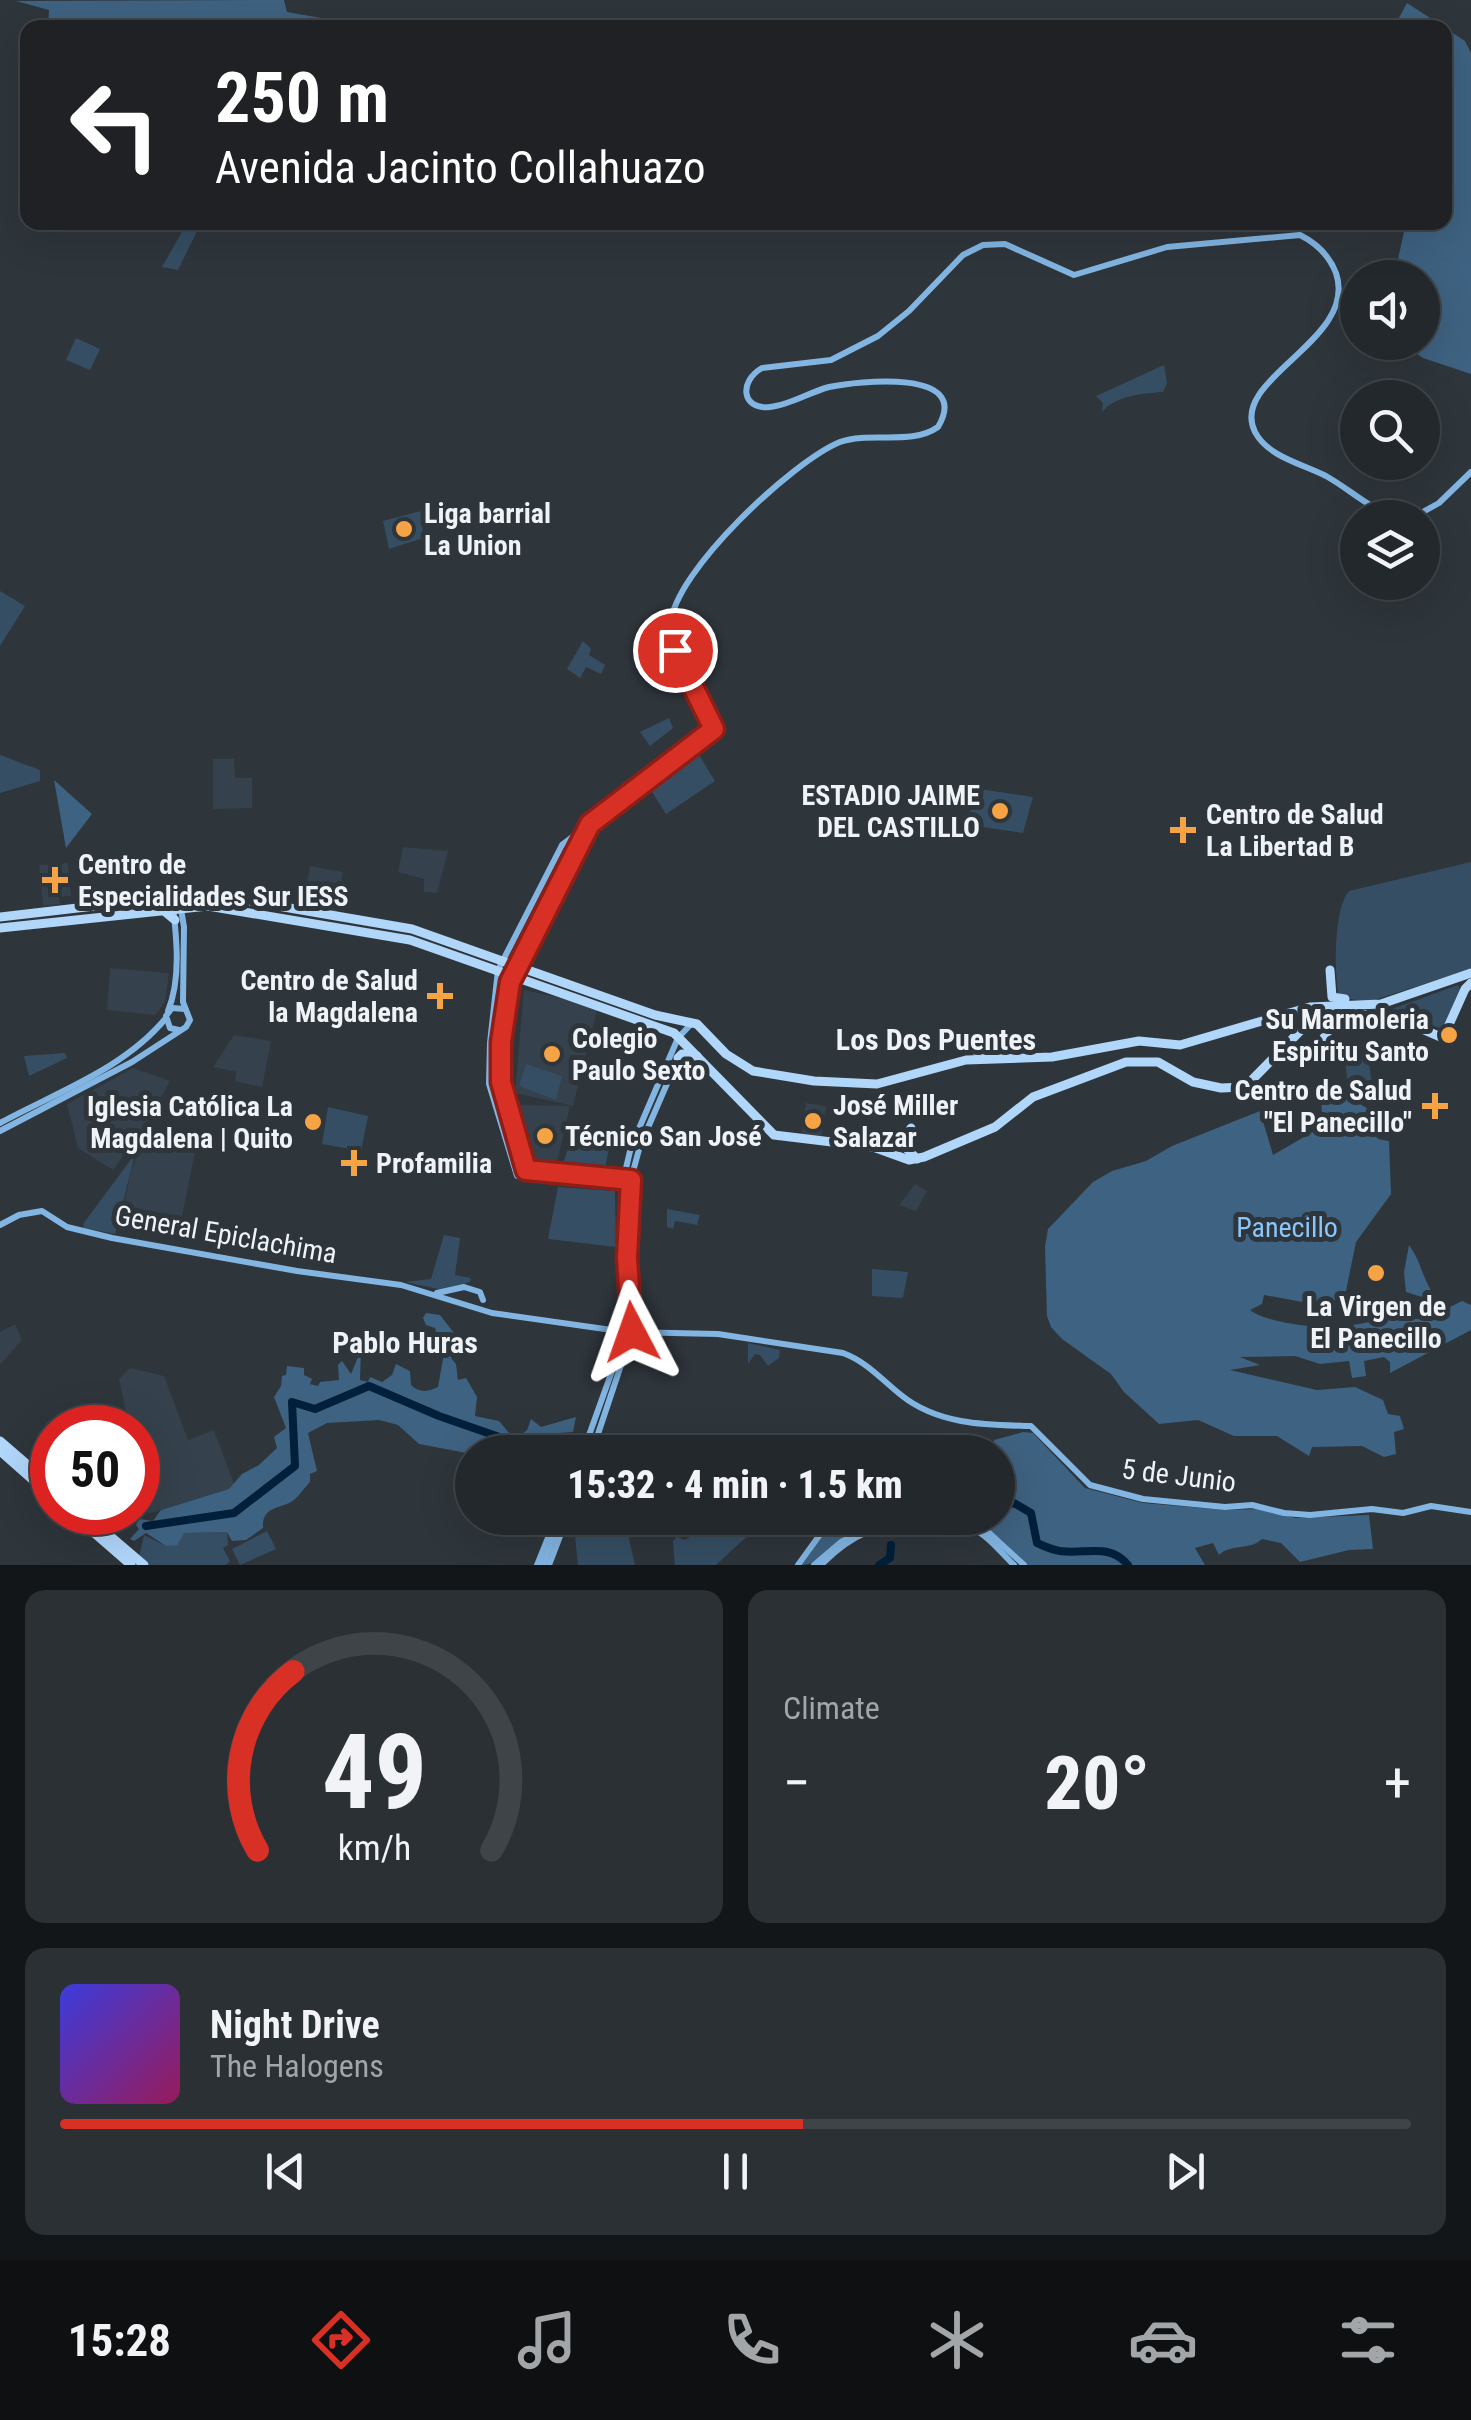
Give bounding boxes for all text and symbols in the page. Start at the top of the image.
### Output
text: 250 m [215,57,389,139]
icon: left [50,60,180,190]
text: Avenida Jacinto Collahuazo [215,141,706,194]
map controls [1340,260,1440,600]
button: sound [1340,260,1440,360]
button: search [1340,380,1440,480]
place label: Liga barrial La Union [424,497,551,562]
button: layers [1340,500,1440,600]
marker: Liga barrial La Union [393,518,415,540]
pin [633,608,718,693]
icon: arrive [648,623,703,678]
place label: ESTADIO JAIME DEL CASTILLO [801,779,980,844]
place label: Centro de Salud La Libertad B [1206,798,1384,863]
marker: ESTADIO JAIME DEL CASTILLO [989,800,1011,822]
marker: Centro de Salud La Libertad B [1170,817,1196,843]
place label: Centro de Especialidades Sur IESS [78,848,349,913]
marker: Centro de Especialidades Sur IESS [42,867,68,893]
place label: Centro de Salud la Magdalena [240,964,418,1029]
marker: Centro de Salud la Magdalena [427,983,453,1009]
place label: Su Marmoleria Espiritu Santo [1265,1003,1429,1068]
place label: Colegio Paulo Sexto [572,1022,705,1087]
district label: Los Dos Puentes [836,1022,1036,1057]
marker: Su Marmoleria Espiritu Santo [1438,1024,1460,1046]
marker: Colegio Paulo Sexto [541,1043,563,1065]
place label: Centro de Salud "El Panecillo" [1234,1074,1412,1139]
place label: José Miller Salazar [833,1089,958,1154]
place label: Iglesia Católica La Magdalena | Quito [87,1090,293,1155]
marker: Centro de Salud "El Panecillo" [1422,1093,1448,1119]
marker: José Miller Salazar [802,1110,824,1132]
marker: Iglesia Católica La Magdalena | Quito [302,1111,324,1133]
place label: Técnico San José [565,1120,762,1153]
marker: Técnico San José [534,1125,556,1147]
place label: Profamilia [376,1147,492,1180]
marker: Profamilia [341,1150,367,1176]
street label: General Epiclachima [112,1199,340,1270]
park label: Panecillo [1236,1211,1338,1244]
marker: La Virgen de El Panecillo [1365,1262,1387,1284]
position arrow [580,1280,684,1384]
place label: La Virgen de El Panecillo [1306,1290,1446,1355]
district label: Pablo Huras [332,1325,478,1360]
speed limit sign: 50 [30,1405,160,1535]
street label: 5 de Junio [1120,1452,1238,1499]
text: 15:32 · 4 min · 1.5 km [567,1463,903,1507]
text: Climate [783,1689,880,1727]
text: 49 [321,1712,427,1833]
text: 20° [1044,1739,1150,1827]
text: − [783,1751,811,1815]
text: + [1384,1751,1411,1815]
text: km/h [337,1827,411,1869]
text: Night Drive [210,2003,380,2047]
text: The Halogens [210,2047,384,2085]
icon: previous [258,2144,313,2199]
icon: pause [708,2144,763,2199]
icon: next [1158,2144,1213,2199]
icon: directions [306,2305,376,2375]
icon: music [512,2305,582,2375]
icon: phone [717,2305,787,2375]
icon: climate [922,2305,992,2375]
icon: car [1128,2305,1198,2375]
icon: filters [1333,2305,1403,2375]
text: 15:28 [68,2314,171,2367]

